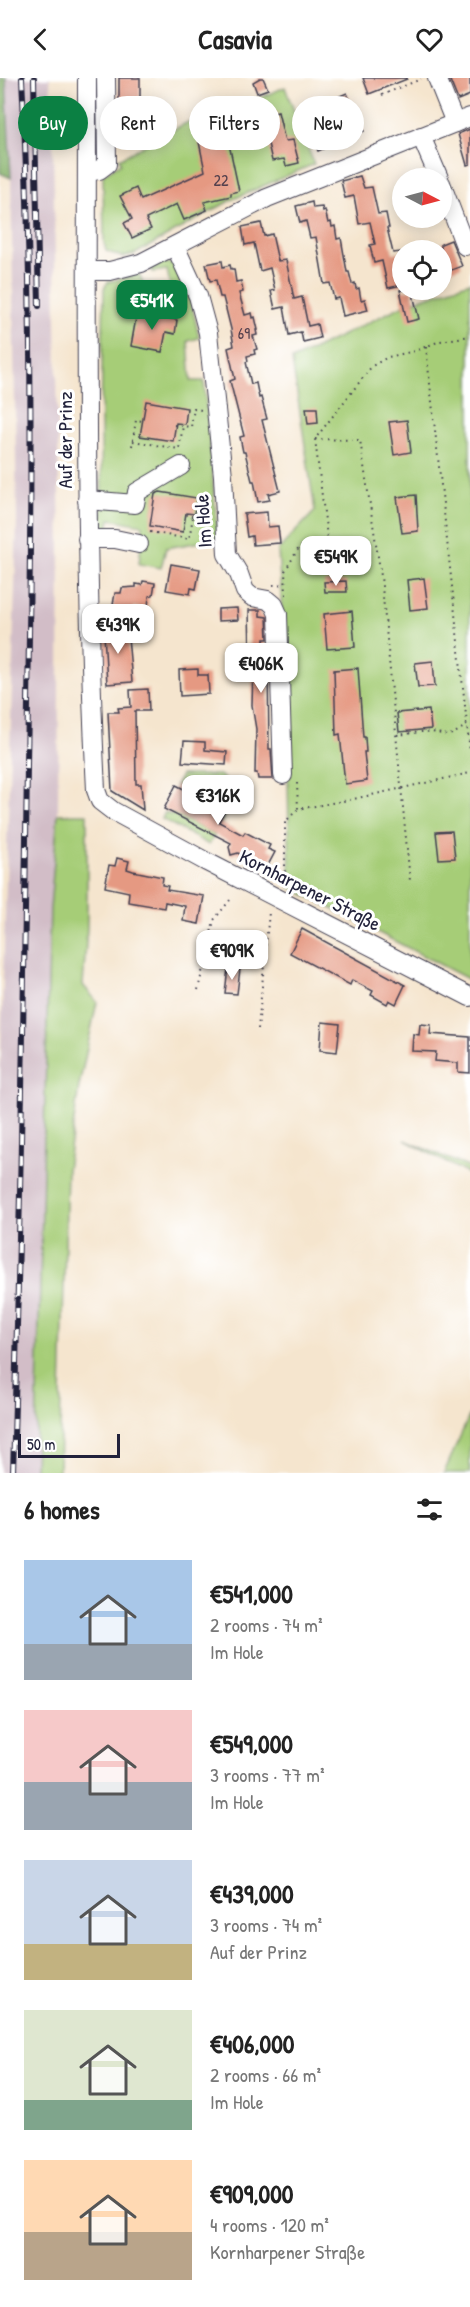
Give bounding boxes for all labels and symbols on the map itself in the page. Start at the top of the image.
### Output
north arrow [392,168,452,228]
house number: 22 [214,169,229,191]
pin: €541K [110,280,194,331]
house number: 69 [238,322,250,344]
street label: Auf der Prinz [51,391,78,489]
street label: Im Hole [187,493,218,549]
pin: €549K [294,536,378,587]
pin: €439K [76,604,160,655]
pin: €406K [219,643,303,694]
pin: €316K [176,775,260,826]
street label: Kornharpener Straße [235,842,386,937]
pin: €909K [190,930,274,981]
scale bar [18,1431,120,1458]

